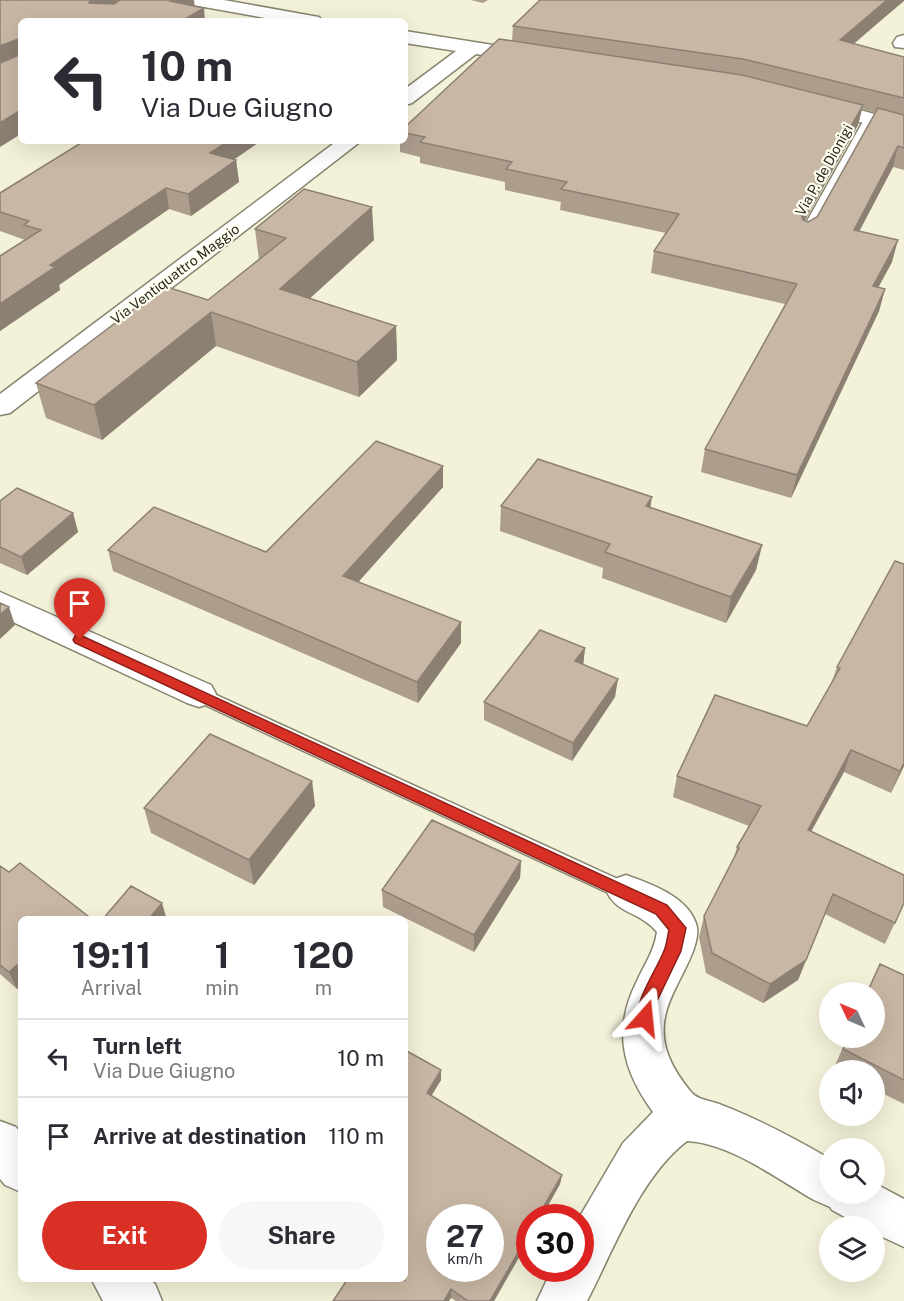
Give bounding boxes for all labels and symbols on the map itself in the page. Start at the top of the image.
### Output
street label: Via P. de Dionigi [792,121,856,219]
street label: Via Ventiquattro Maggio [108,220,242,327]
pin [54,578,105,640]
north arrow [819,982,885,1048]
position arrow [613,986,677,1050]
speed limit sign: 30 [516,1204,594,1282]

